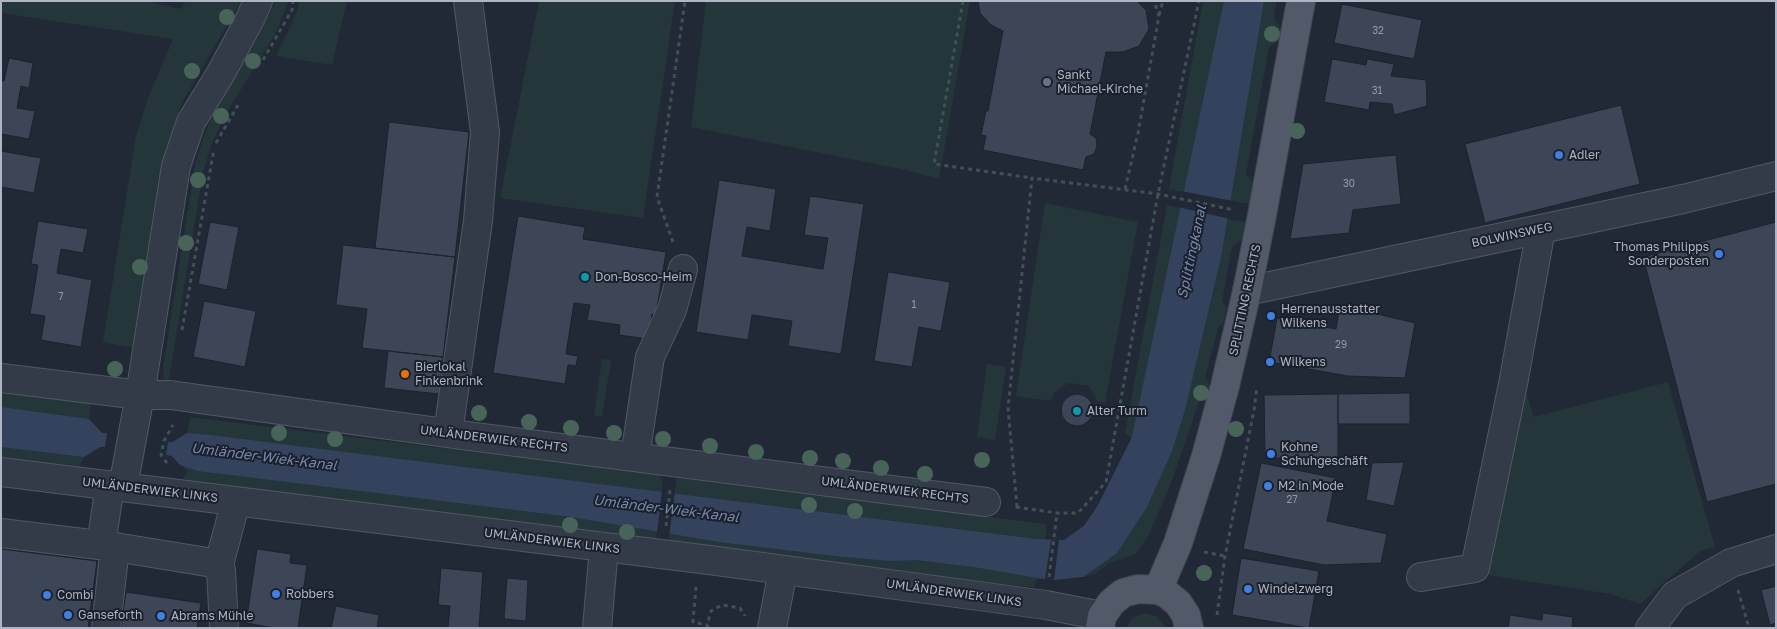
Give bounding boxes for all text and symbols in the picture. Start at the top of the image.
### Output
house number: 32 [1372,25,1384,37]
place label: Sankt Michael-Kirche [1057,68,1143,96]
marker: Sankt Michael-Kirche [1041,76,1053,88]
house number: 31 [1372,85,1382,97]
place label: Adler [1569,148,1600,162]
marker: Adler [1553,149,1565,161]
house number: 30 [1343,178,1355,190]
water label: Splittingkanal [1174,204,1210,300]
street label: BOLWINSWEG [1470,219,1554,251]
place label: Thomas Philipps Sonderposten [1614,240,1709,268]
street label: SPLITTING RECHTS [1226,243,1264,357]
marker: Thomas Philipps Sonderposten [1713,248,1725,260]
place label: Don-Bosco-Heim [595,270,692,284]
marker: Don-Bosco-Heim [579,271,591,283]
house number: 7 [58,291,64,303]
house number: 1 [912,299,916,311]
place label: Herrenausstatter Wilkens [1281,302,1380,330]
marker: Herrenausstatter Wilkens [1265,310,1277,322]
house number: 29 [1335,339,1347,351]
place label: Wilkens [1280,355,1326,369]
marker: Wilkens [1264,356,1276,368]
place label: Bierlokal Finkenbrink [415,360,483,388]
marker: Bierlokal Finkenbrink [399,368,411,380]
place label: Alter Turm [1087,404,1147,418]
marker: Alter Turm [1071,405,1083,417]
street label: UMLÄNDERWIEK RECHTS [419,423,569,455]
water label: Umländer-Wiek-Kanal [190,440,338,474]
place label: Kohne Schuhgeschäft [1281,440,1368,468]
marker: Kohne Schuhgeschäft [1265,448,1277,460]
street label: UMLÄNDERWIEK RECHTS [820,474,970,506]
street label: UMLÄNDERWIEK LINKS [81,475,219,505]
place label: M2 in Mode [1278,479,1344,493]
marker: M2 in Mode [1262,480,1274,492]
water label: Umländer-Wiek-Kanal [592,492,740,526]
house number: 27 [1286,494,1298,506]
street label: UMLÄNDERWIEK LINKS [483,526,621,556]
street label: UMLÄNDERWIEK LINKS [885,576,1023,610]
place label: Windelzwerg [1258,582,1333,596]
marker: Windelzwerg [1242,583,1254,595]
place label: Robbers [286,587,334,601]
place label: Combi [57,588,94,602]
marker: Robbers [270,588,282,600]
marker: Combi [41,589,53,601]
place label: Ganseforth [78,608,142,622]
marker: Ganseforth [62,609,74,621]
place label: Abrams Mühle [171,609,253,623]
marker: Abrams Mühle [155,610,167,622]

